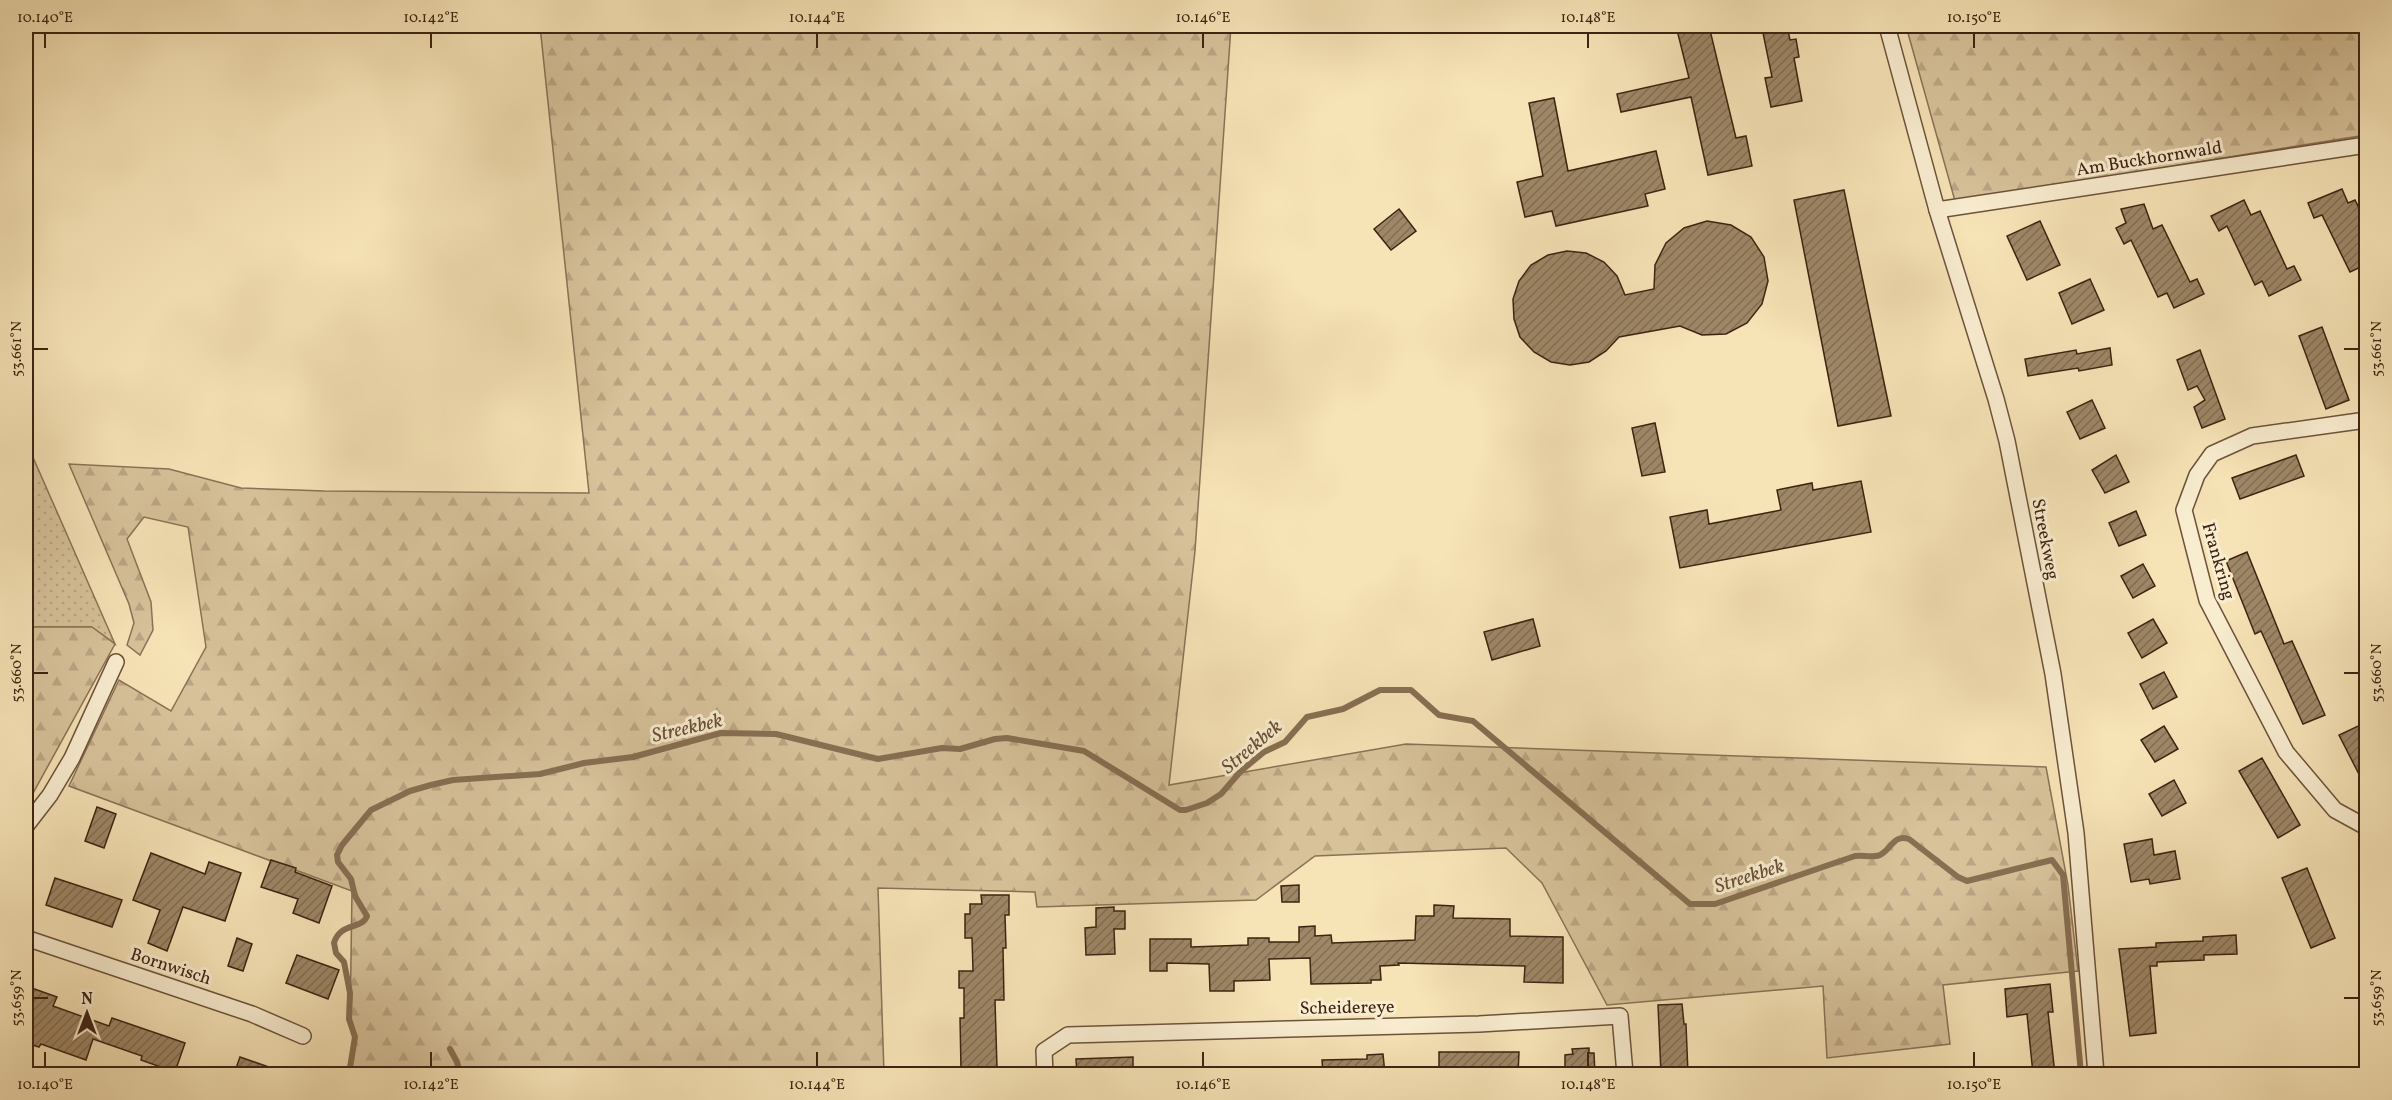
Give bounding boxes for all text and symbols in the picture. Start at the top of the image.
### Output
text: 10.140°E [17,8,73,29]
text: 10.142°E [403,8,459,29]
text: 10.144°E [789,8,845,29]
text: 10.146°E [1175,8,1231,29]
text: 10.148°E [1560,8,1616,29]
text: 10.150°E [1947,8,2001,29]
street label: Am Buckhornwald [2075,136,2224,183]
text: 53.661°N [7,321,28,377]
text: 53.661°N [2367,321,2388,377]
street label: Streekweg [2024,497,2065,582]
street label: Frankring [2195,520,2241,603]
text: 53.660°N [7,643,28,703]
text: 53.660°N [2367,643,2388,703]
water label: Streekbek [649,707,726,751]
water label: Streekbek [1216,714,1289,781]
water label: Streekbek [1711,852,1788,901]
street label: Bornwisch [127,943,214,992]
text: 53.659°N [7,969,28,1027]
text: 53.659°N [2367,969,2388,1027]
north arrow [57,983,117,1043]
text: N [81,989,93,1011]
street label: Scheidereye [1299,995,1395,1022]
text: 10.140°E [17,1075,73,1096]
text: 10.142°E [403,1075,459,1096]
text: 10.144°E [789,1075,845,1096]
text: 10.146°E [1175,1075,1231,1096]
text: 10.148°E [1560,1075,1616,1096]
text: 10.150°E [1947,1075,2001,1096]

